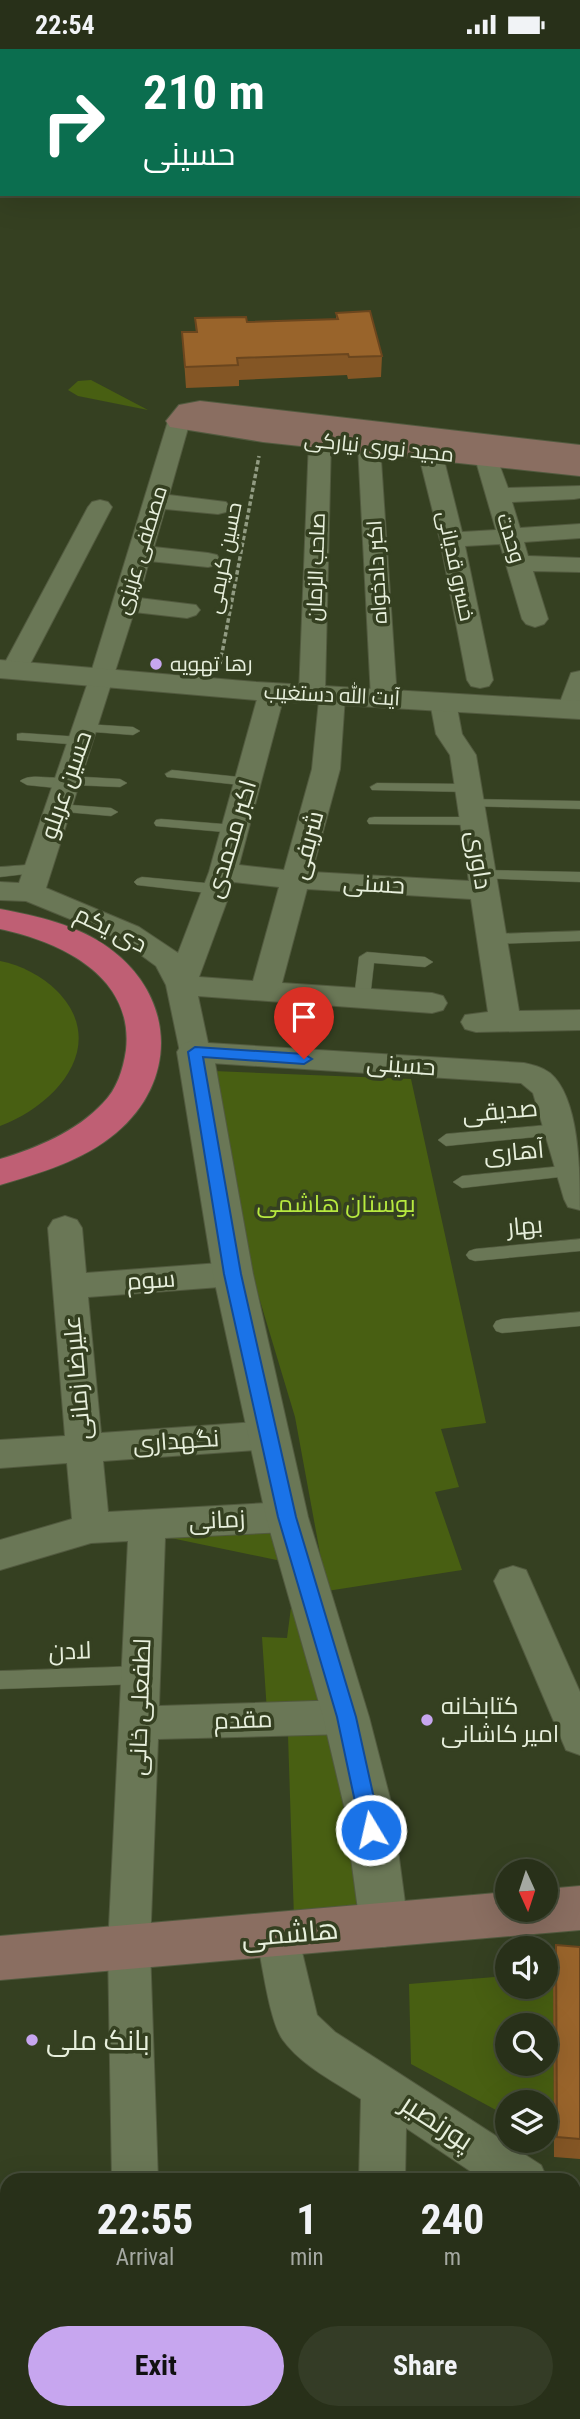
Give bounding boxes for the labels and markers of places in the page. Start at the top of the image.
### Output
place label: رها تهویه [170,652,253,677]
marker: رها تهویه [148,656,164,672]
pin [274,987,334,1059]
place label: کتابخانه امیر کاشانی [441,1692,559,1748]
marker: کتابخانه امیر کاشانی [419,1712,435,1728]
place label: بانک ملی [46,2024,150,2057]
marker: بانک ملی [24,2032,40,2048]

